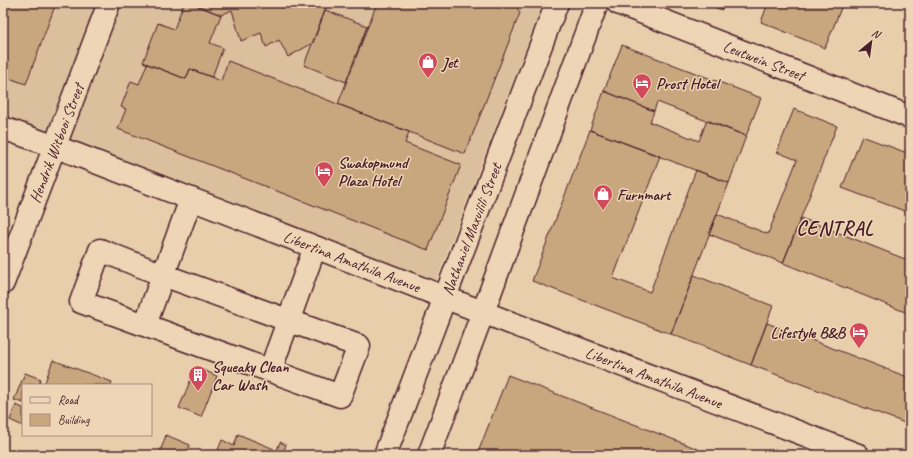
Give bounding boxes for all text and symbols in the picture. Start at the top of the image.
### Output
north arrow [851,22,891,62]
text: N [869,25,884,42]
street label: Leutwein Street [720,36,810,87]
shop icon: Jet [417,51,439,79]
place label: Jet [441,53,459,73]
hotel icon: Prost Hotel [631,72,653,100]
place label: Prost Hotel [656,74,721,94]
street label: Hendrik Witbooi Street [25,78,90,206]
place label: Swakopmund Plaza Hotel [338,153,410,191]
street label: Nathaniel Maxuilili Street [438,159,507,298]
hotel icon: Swakopmund Plaza Hotel [313,160,335,188]
shop icon: Furnmart [592,183,614,211]
place label: Furnmart [617,185,672,205]
district label: CENTRAL [796,216,874,241]
street label: Libertina Amathila Avenue [281,227,424,298]
hotel icon: Lifestyle B&B [848,321,870,349]
place label: Lifestyle B&B [770,323,847,343]
street label: Libertina Amathila Avenue [583,343,726,414]
place label: Squeaky Clean Car Wash [212,357,289,395]
building icon: Squeaky Clean Car Wash [187,364,209,392]
legend [22,384,152,436]
text: Road [58,392,80,408]
text: Building [58,412,90,428]

